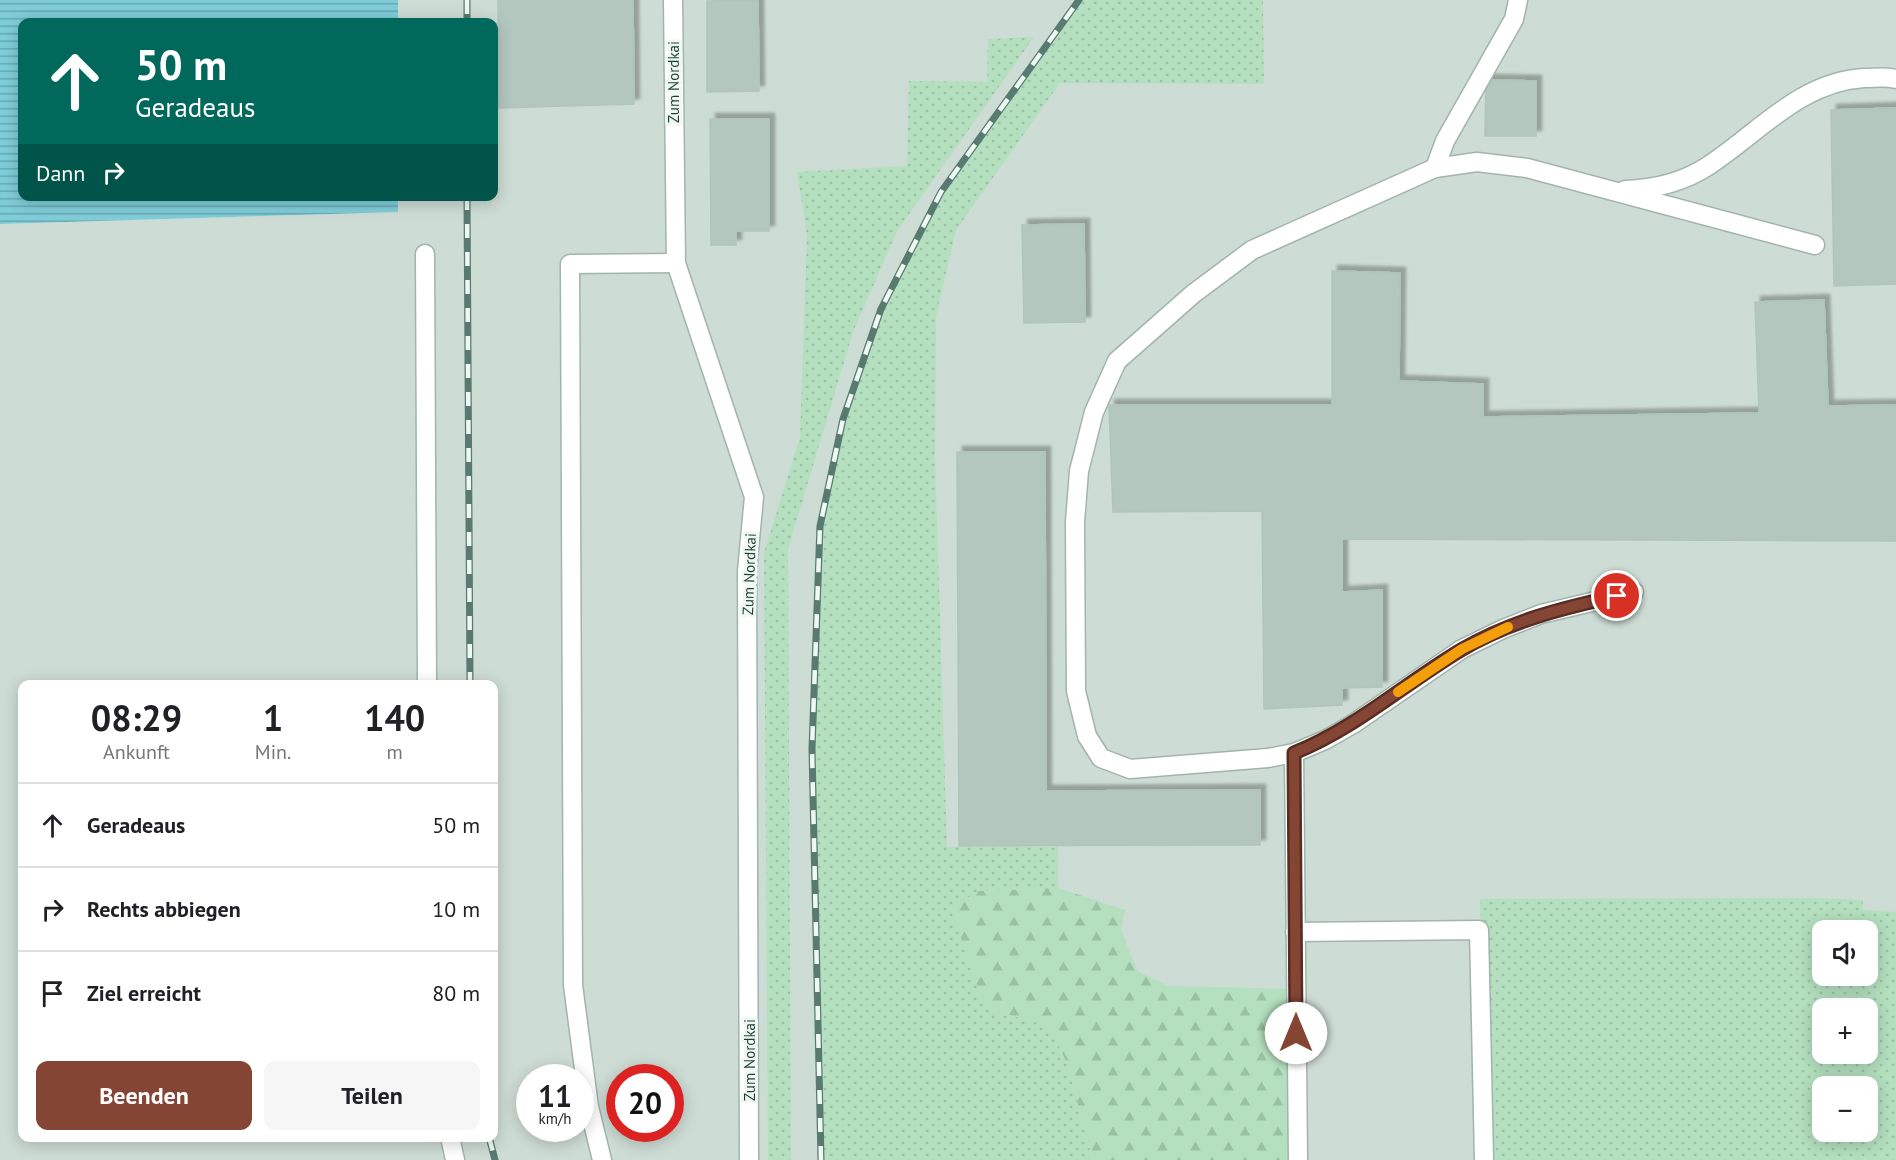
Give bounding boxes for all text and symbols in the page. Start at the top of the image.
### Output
text: 50 m [135,37,227,92]
street label: Zum Nordkai [664,41,683,123]
icon: ahead [36,42,114,120]
text: Geradeaus [135,90,255,124]
icon: right [97,156,130,189]
text: Dann [36,159,85,187]
street label: Zum Nordkai [738,533,760,615]
pin [1591,570,1642,621]
icon: arrive [1600,579,1633,612]
text: 08:29 [91,694,182,741]
text: 1 [263,694,283,741]
text: 140 [364,694,425,741]
text: Ankunft [103,739,170,765]
text: Min. [255,739,291,765]
text: m [387,739,403,765]
icon: ahead [36,809,69,842]
text: Geradeaus [87,811,185,839]
text: 50 m [432,811,480,839]
icon: right [36,893,69,926]
text: Rechts abbiegen [87,895,241,923]
text: 10 m [432,895,480,923]
map controls [1812,920,1878,1142]
button: sound [1812,920,1878,986]
icon: arrive [36,977,69,1010]
text: Ziel erreicht [87,979,201,1007]
text: 80 m [432,979,480,1007]
button: + [1812,998,1878,1064]
position arrow [1264,1001,1328,1065]
street label: Zum Nordkai [740,1019,759,1101]
button: Beenden [36,1061,252,1130]
button: Teilen [264,1061,480,1130]
speed limit sign: 20 [606,1064,684,1142]
text: 11 [538,1076,572,1115]
button: − [1812,1076,1878,1142]
text: km/h [539,1109,571,1128]

